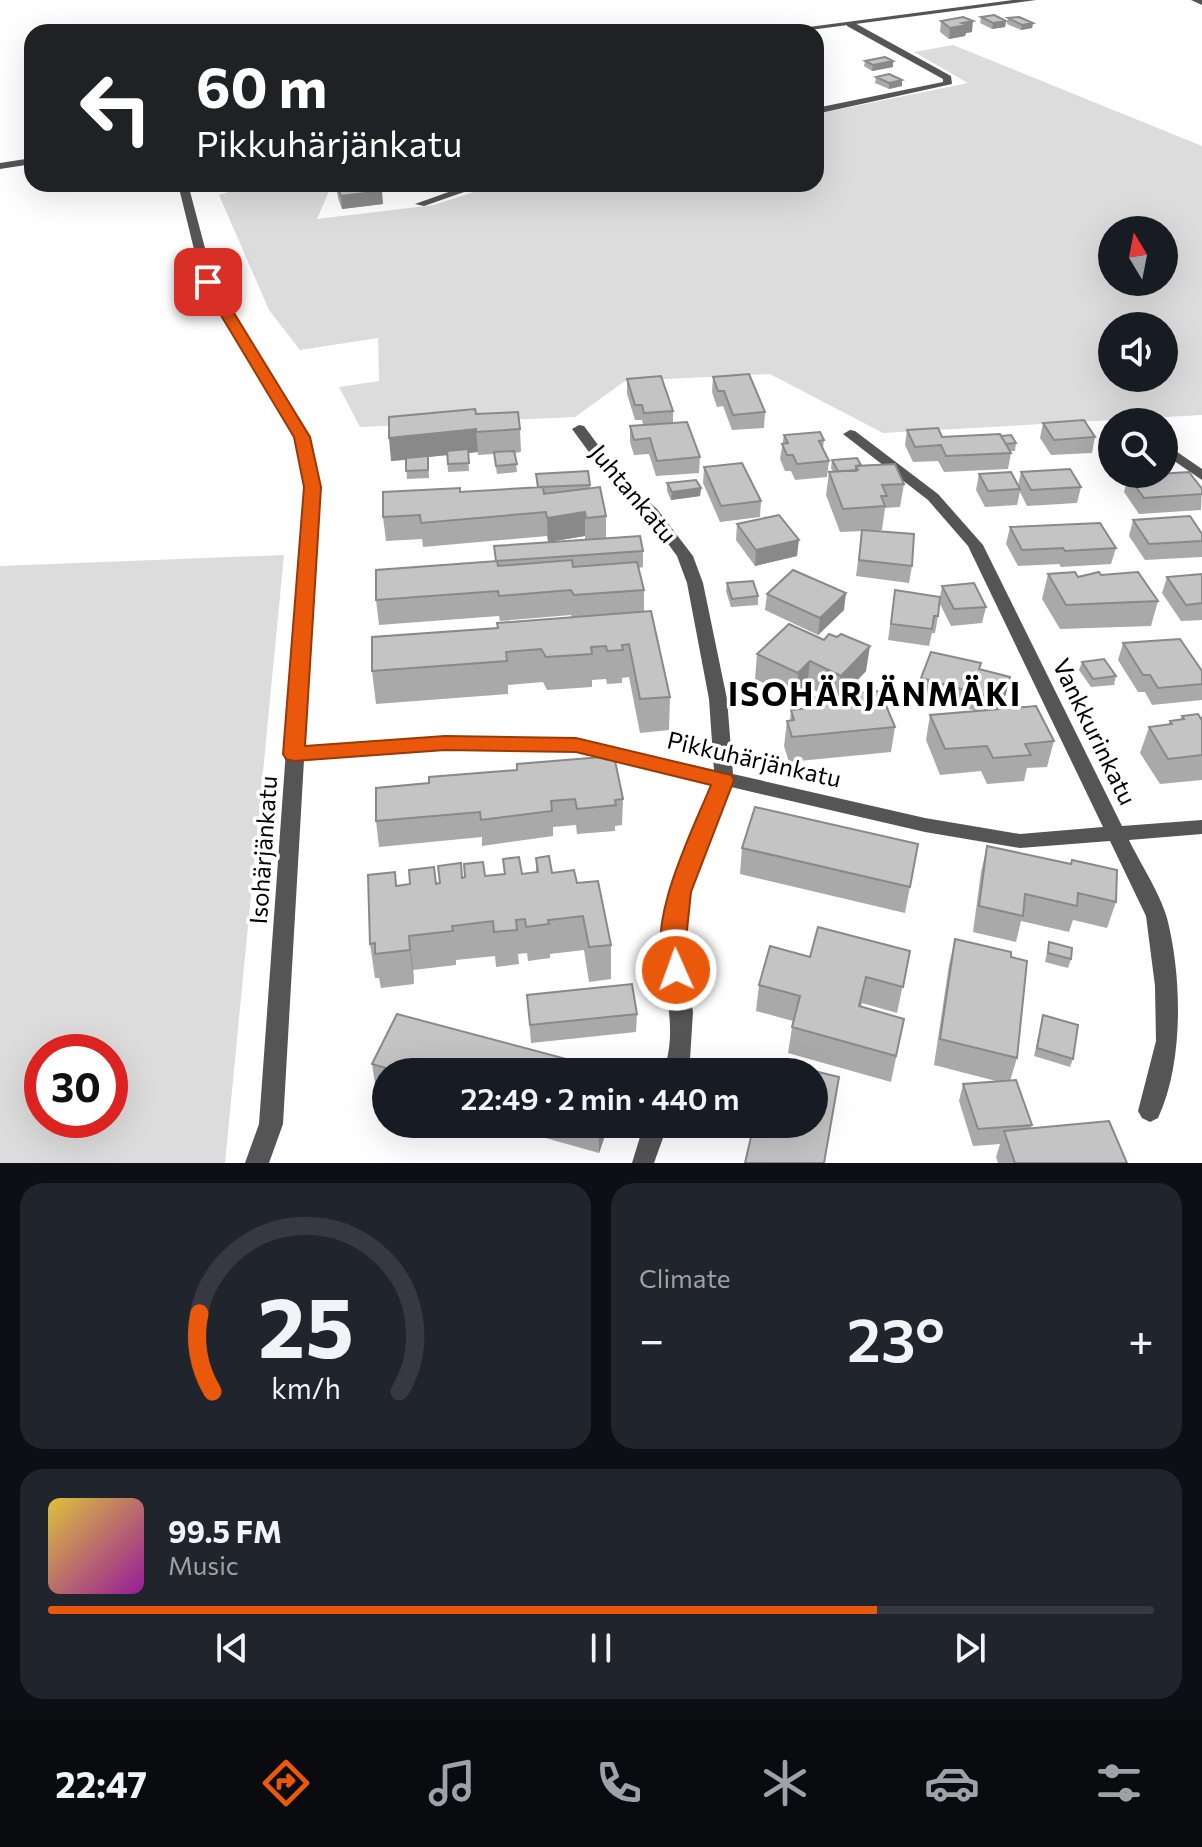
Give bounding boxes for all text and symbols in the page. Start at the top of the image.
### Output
text: 60 m [196,51,327,120]
icon: left [64,56,168,160]
text: Pikkuhärjänkatu [196,120,462,164]
north arrow [1098,216,1178,296]
map controls [1098,216,1178,488]
pin [174,248,242,316]
icon: arrive [186,260,230,304]
button: sound [1098,312,1178,392]
button: search [1098,408,1178,488]
street label: Juhtankatu [585,438,684,548]
street label: Vankkurinkatu [1047,653,1143,809]
district label: ISOHÄRJÄNMÄKI [728,673,1022,713]
street label: Pikkuhärjänkatu [665,724,844,793]
street label: Isohärjänkatu [243,775,282,925]
position arrow [634,928,718,1012]
speed limit sign: 30 [24,1034,128,1138]
text: 22:49 · 2 min · 440 m [461,1079,739,1116]
text: Climate [639,1262,731,1293]
text: 25 [258,1273,353,1375]
text: 23° [847,1301,945,1374]
text: − [639,1311,664,1365]
text: + [1128,1311,1154,1365]
text: km/h [271,1370,340,1405]
text: 99.5 FM [168,1512,282,1549]
text: Music [168,1549,239,1580]
icon: previous [210,1626,254,1670]
icon: pause [579,1626,623,1670]
icon: next [948,1626,992,1670]
icon: directions [258,1755,314,1811]
icon: music [424,1755,480,1811]
icon: phone [591,1755,647,1811]
icon: climate [757,1755,813,1811]
icon: car [924,1755,980,1811]
icon: filters [1091,1755,1147,1811]
text: 22:47 [55,1761,147,1805]

